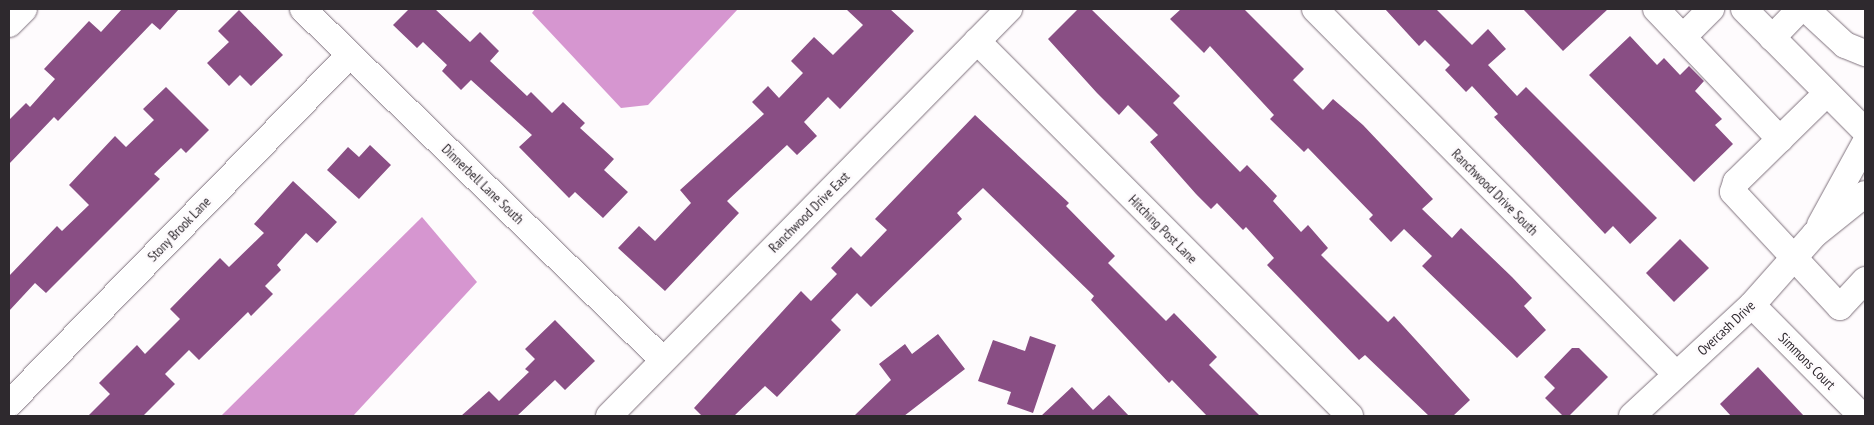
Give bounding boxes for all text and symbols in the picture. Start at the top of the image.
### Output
street label: Dinnerbell Lane South [438,140,528,228]
street label: Ranchwood Drive South [1448,145,1542,239]
street label: Ranchwood Drive East [765,168,853,256]
street label: Hitching Post Lane [1125,191,1201,267]
street label: Stony Brook Lane [144,193,214,265]
street label: Overcash Drive [1694,297,1758,359]
street label: Simmons Court [1775,329,1839,393]

